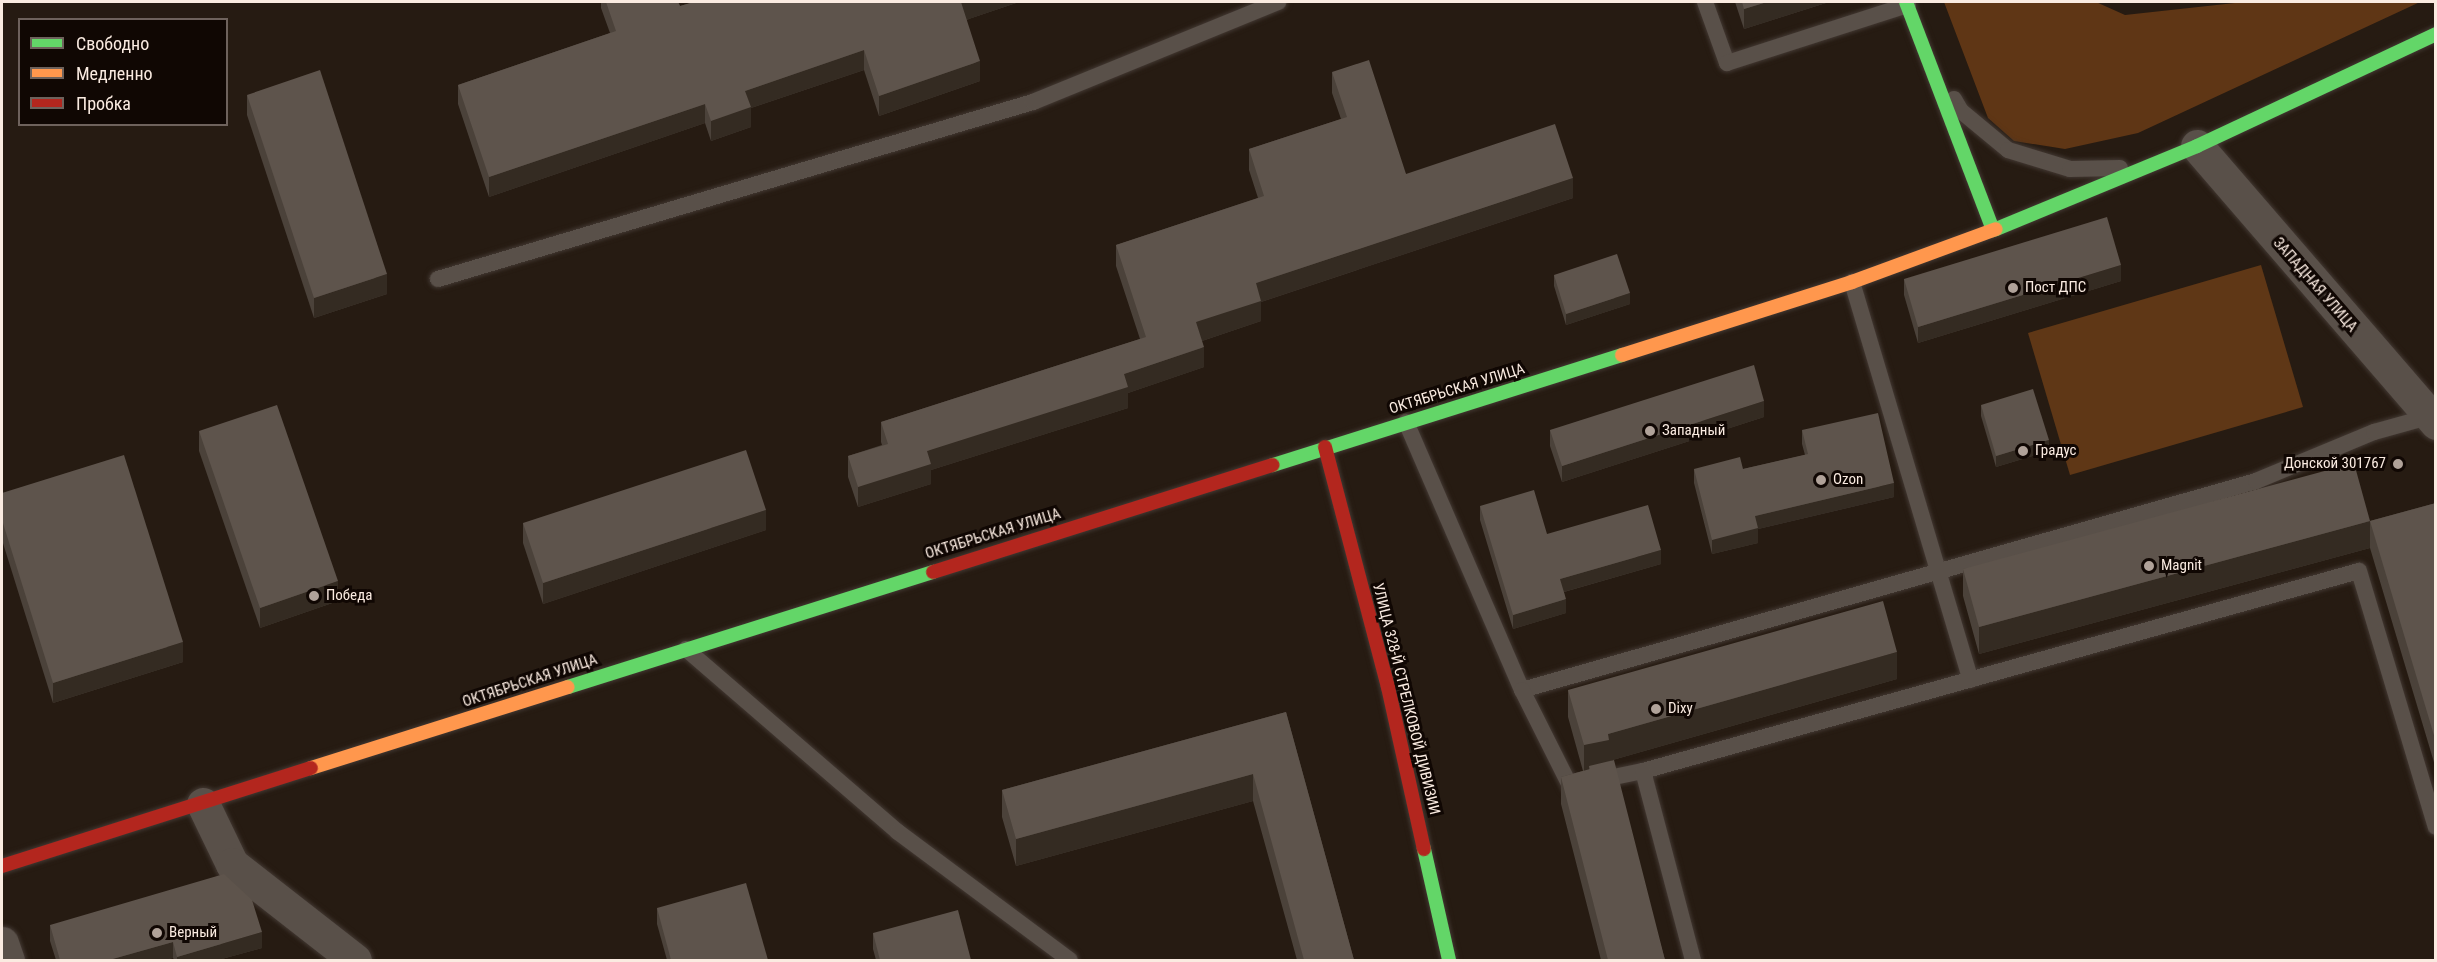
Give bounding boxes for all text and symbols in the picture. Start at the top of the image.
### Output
legend [18,18,228,126]
text: Свободно [76,33,149,54]
text: Медленно [76,63,153,84]
text: Пробка [76,93,131,114]
street label: ЗАПАДНАЯ УЛИЦА [2269,234,2361,336]
place label: Пост ДПС [2025,279,2086,297]
marker: Пост ДПС [2006,281,2020,295]
street label: ОКТЯБРЬСКАЯ УЛИЦА [1387,360,1527,418]
place label: Западный [1662,422,1725,440]
marker: Западный [1643,424,1657,438]
place label: Градус [2035,442,2077,460]
marker: Градус [2016,444,2030,458]
place label: Донской 301767 [2284,455,2386,473]
marker: Донской 301767 [2391,457,2405,471]
place label: Ozon [1833,471,1863,489]
marker: Ozon [1814,473,1828,487]
street label: ОКТЯБРЬСКАЯ УЛИЦА [923,505,1063,563]
place label: Magnit [2161,557,2202,575]
marker: Magnit [2142,559,2156,573]
street label: УЛИЦА 328-Й СТРЕЛКОВОЙ ДИВИЗИИ [1368,581,1444,817]
place label: Победа [326,587,372,605]
marker: Победа [307,589,321,603]
street label: ОКТЯБРЬСКАЯ УЛИЦА [460,651,600,711]
place label: Dixy [1668,700,1693,718]
marker: Dixy [1649,702,1663,716]
place label: Верный [169,924,217,942]
marker: Верный [150,926,164,940]

